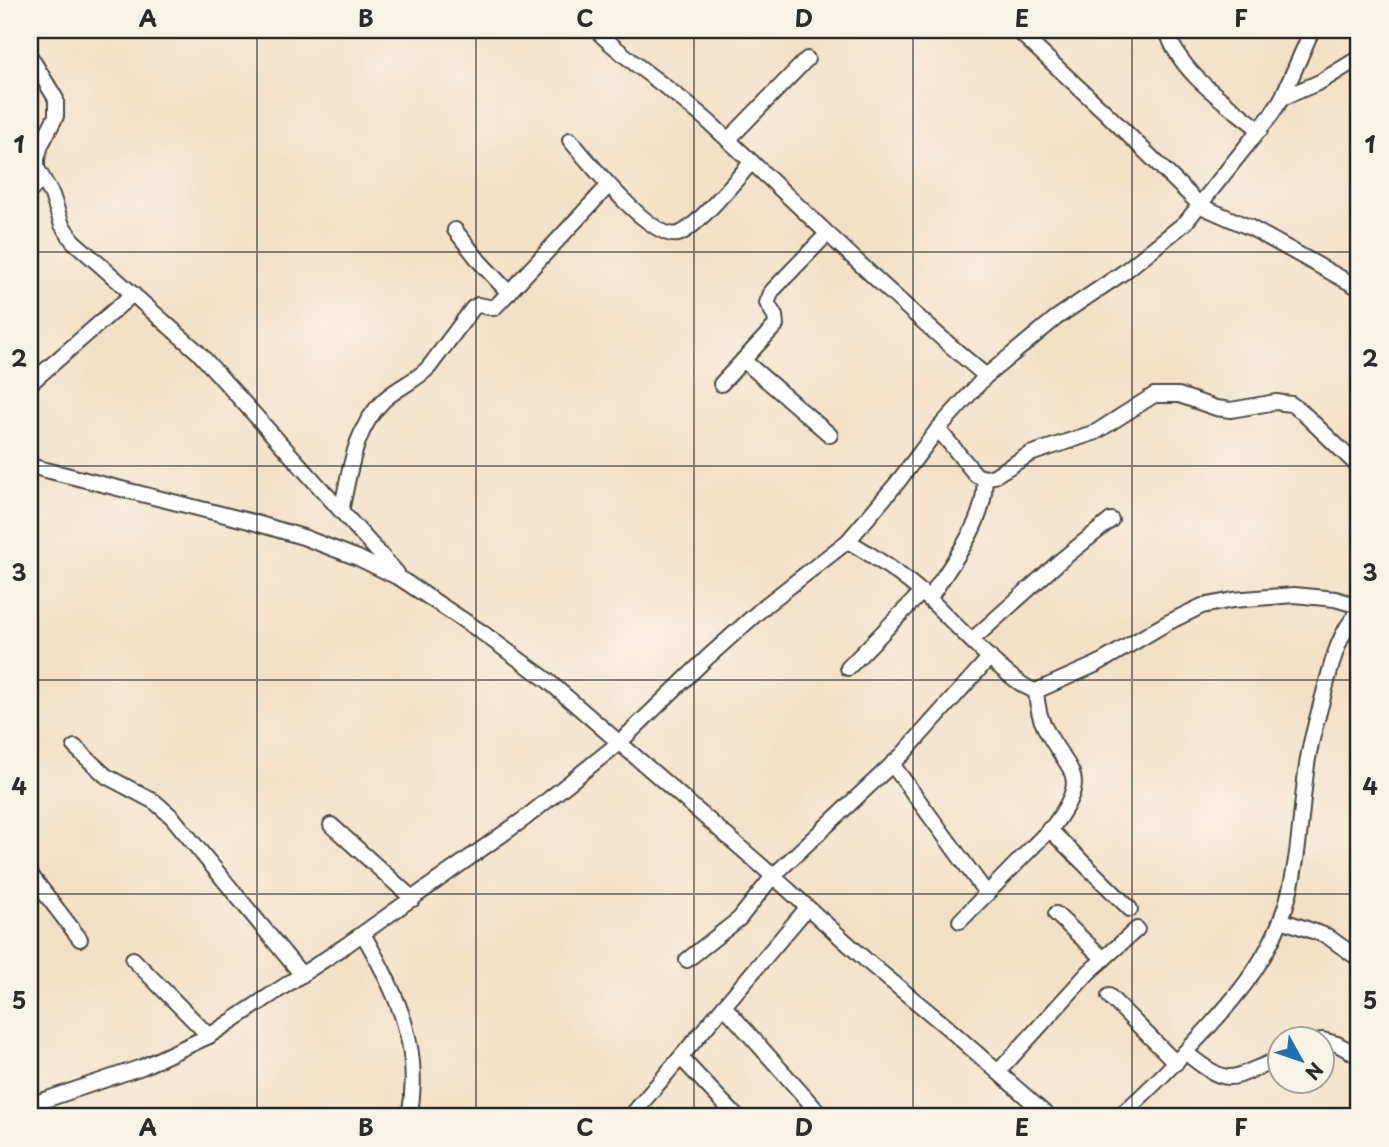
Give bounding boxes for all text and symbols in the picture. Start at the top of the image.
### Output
text: A [139,0,157,35]
text: B [358,0,374,35]
text: C [576,0,594,35]
text: D [795,0,813,35]
text: E [1015,0,1029,35]
text: F [1234,0,1248,35]
text: 1 [14,126,25,161]
text: 1 [1365,126,1376,161]
text: 2 [11,340,27,375]
text: 2 [1362,340,1378,375]
text: 3 [11,554,27,589]
text: 3 [1362,554,1378,589]
text: 4 [11,768,27,803]
text: 4 [1362,768,1378,803]
text: 5 [12,982,26,1017]
text: 5 [1363,982,1377,1017]
north arrow [1266,1024,1336,1094]
text: N [1299,1057,1330,1086]
text: A [139,1109,157,1144]
text: B [358,1109,374,1144]
text: C [576,1109,594,1144]
text: D [795,1109,813,1144]
text: E [1015,1109,1029,1144]
text: F [1234,1109,1248,1144]

